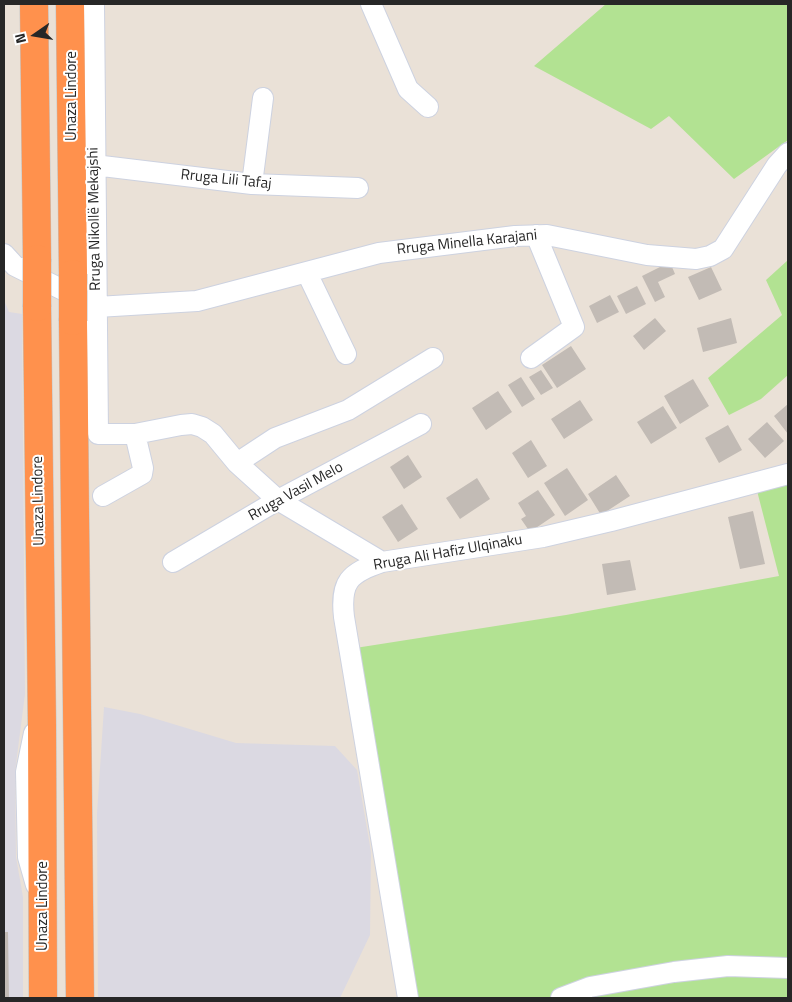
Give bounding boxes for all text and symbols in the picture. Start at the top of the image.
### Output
north arrow [10,10,60,60]
text: N [9,31,31,46]
street label: Unaza Lindore [63,51,81,141]
street label: Rruga Nikollë Mekajshi [85,147,105,291]
street label: Rruga Lili Tafaj [180,166,272,194]
street label: Rruga Minella Karajani [396,227,538,259]
street label: Unaza Lindore [29,456,49,546]
street label: Rruga Vasil Melo [246,459,346,525]
street label: Rruga Ali Hafiz Ulqinaku [372,531,524,575]
street label: Unaza Lindore [34,861,52,951]

